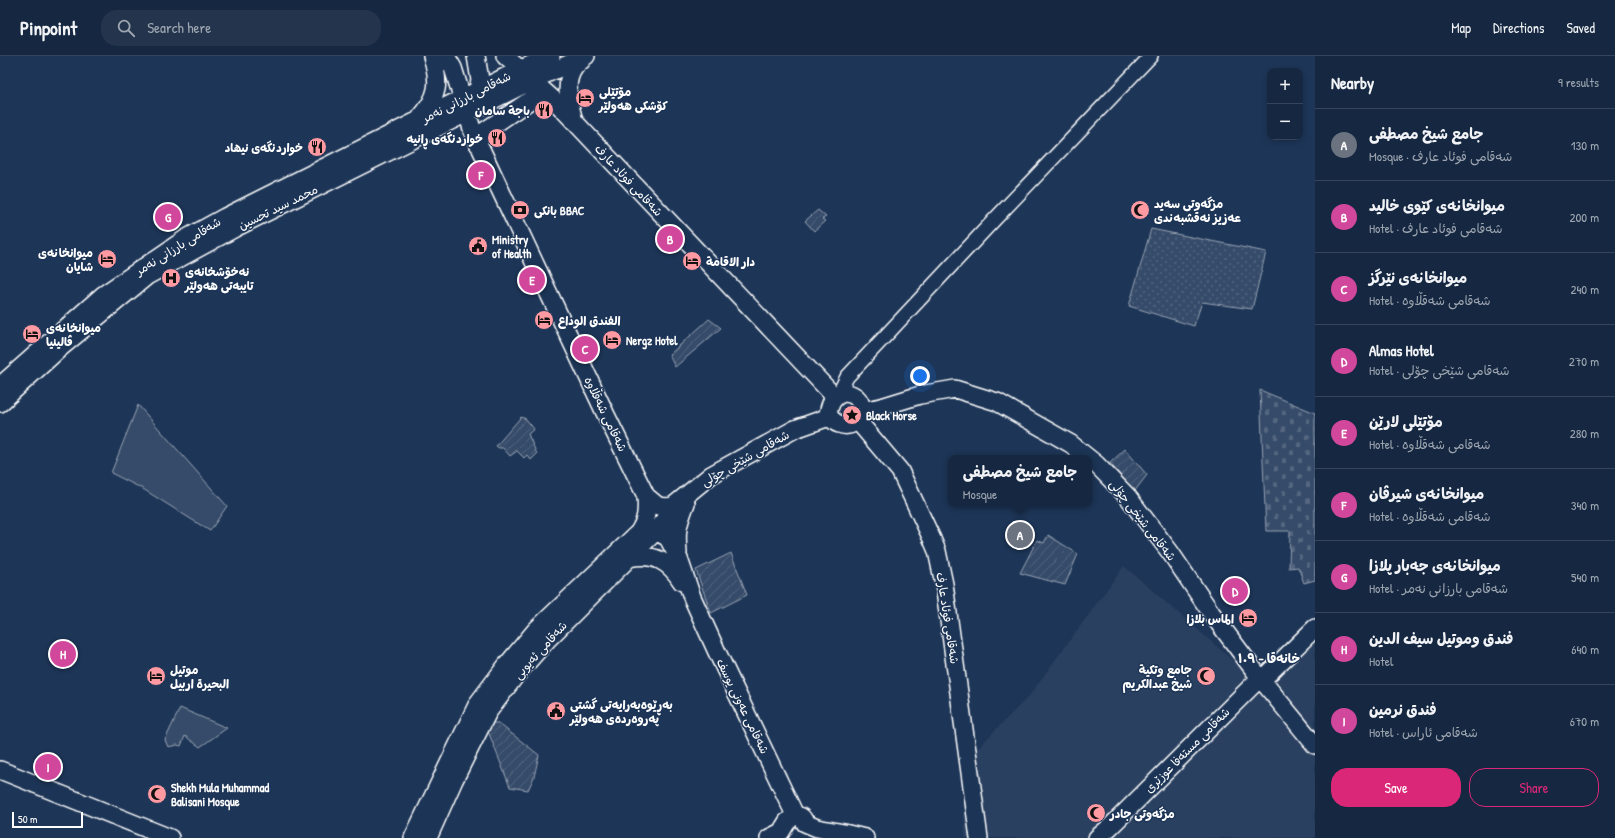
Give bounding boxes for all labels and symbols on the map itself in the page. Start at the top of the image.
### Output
street label: شەقامی بارزانی نەمر [418,67,513,127]
place label: مۆتێلی کۆشکی ھەولێر [598,83,668,114]
hotel icon: مۆتێلی کۆشکی ھەولێر [574,87,596,109]
restaurant icon: باجة سامان [533,99,555,121]
place label: باجة سامان [475,102,530,119]
restaurant icon: خواردنگەی ڕانیە [486,127,508,149]
place label: خواردنگەی ڕانیە [406,130,483,150]
restaurant icon: خواردنگەی نیھاد [306,136,328,158]
place label: خواردنگەی نیھاد [225,139,303,156]
street label: شەقامی فوئاد عارف [591,140,667,220]
pin: F [468,160,494,190]
street label: محمد سید تحسین [235,180,321,234]
place label: مزگەوتی سەید عەزیز نەقشبەندی [1154,195,1242,226]
bank icon: بانکی BBAC [509,199,531,221]
mosque icon: مزگەوتی سەید عەزیز نەقشبەندی [1129,199,1151,221]
pin: G [155,202,181,232]
place label: بانکی BBAC [534,202,585,219]
street label: شەقامی بارزانی نەمر [131,213,224,280]
pin: B [657,224,683,254]
place label: Ministry of Health [492,231,532,262]
public building icon: Ministry of Health [467,235,489,257]
place label: میوانخانەی شایان [38,244,93,275]
hotel icon: میوانخانەی شایان [96,248,118,270]
hotel icon: دار الاقامة [681,250,703,272]
place label: دار الاقامة [706,253,755,270]
place label: نەخۆشخانەی تایبەتی هەولێر [184,263,254,294]
pin: E [519,265,545,295]
hospital icon: نەخۆشخانەی تایبەتی هەولێر [160,267,182,289]
hotel icon: الفندق الوداع [533,309,555,331]
place label: الفندق الوداع [558,312,620,329]
place label: میوانخانەی ڤالینیا [46,319,101,350]
hotel icon: میوانخانەی ڤالینیا [21,323,43,345]
hotel icon: Nergz Hotel [601,329,623,351]
place label: Nergz Hotel [626,332,678,350]
pin: C [572,334,598,364]
your location [910,366,930,386]
street label: شەقامی شەقڵاوە [580,374,632,454]
place icon: Black Horse [841,404,863,426]
place label: Black Horse [866,407,917,424]
street label: شەقامی شێخی چۆلی [698,426,792,490]
street label: شەقامی شێخی چۆلی [1106,476,1180,564]
pin: A [1007,520,1033,550]
street label: شەقامی فوئاد عارف [932,571,964,665]
pin: D [1222,576,1248,606]
hotel icon: الماس بلازا [1237,607,1259,629]
place label: الماس بلازا [1187,610,1234,627]
street label: شەقامی ئەیوبی [509,617,571,683]
pin: H [50,639,76,669]
district label: خانەقا - ١٠٩ [1238,649,1300,667]
street label: شەقامی عەونی یوسف [713,655,773,757]
place label: موتيل البحيرة اربيل [170,661,229,692]
place label: جامع وتكية شيخ عبدالكريم [1122,661,1192,693]
hotel icon: موتيل البحيرة اربيل [145,665,167,687]
mosque icon: جامع وتكية شيخ عبدالكريم [1195,665,1217,687]
place label: بەڕێوەبەرایەتی گشتی پەروەردەی هەولێر [569,696,673,727]
public building icon: بەڕێوەبەرایەتی گشتی پەروەردەی هەولێر [545,700,567,722]
street label: شەقامی مستەفا عوزێری [1141,704,1233,796]
pin: I [35,752,61,782]
place label: Shekh Mula Muhammad Balisani Mosque [171,779,269,811]
mosque icon: Shekh Mula Muhammad Balisani Mosque [146,783,168,805]
mosque icon: مزگەوتی جادر [1085,802,1107,824]
place label: مزگەوتی جادر [1109,805,1175,822]
scale bar [12,810,83,829]

